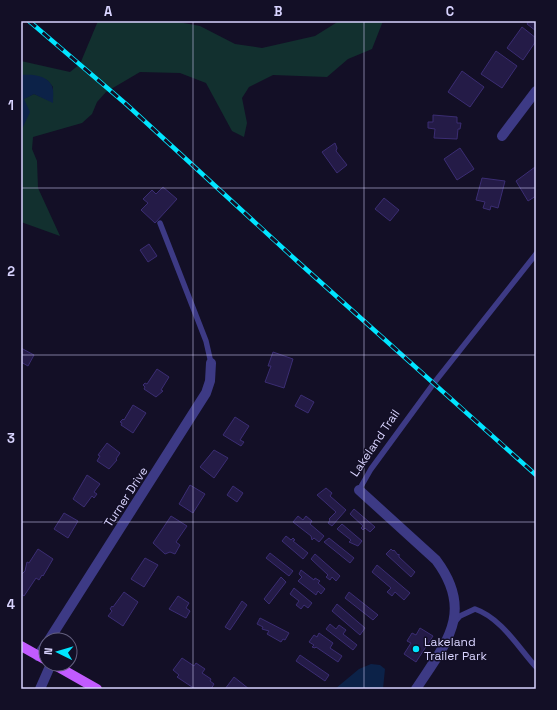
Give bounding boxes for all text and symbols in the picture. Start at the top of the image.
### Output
text: A [104,3,113,20]
text: B [274,3,283,20]
text: C [446,3,454,20]
text: 1 [8,97,14,114]
text: 2 [7,263,15,280]
street label: Lakeland Trail [347,406,403,480]
text: 3 [7,430,15,447]
street label: Turner Drive [101,464,151,530]
text: 4 [7,596,15,613]
north arrow [38,632,78,672]
place label: Lakeland Trailer Park [424,634,487,664]
marker: Lakeland Trailer Park [411,644,421,654]
text: N [41,647,55,655]

